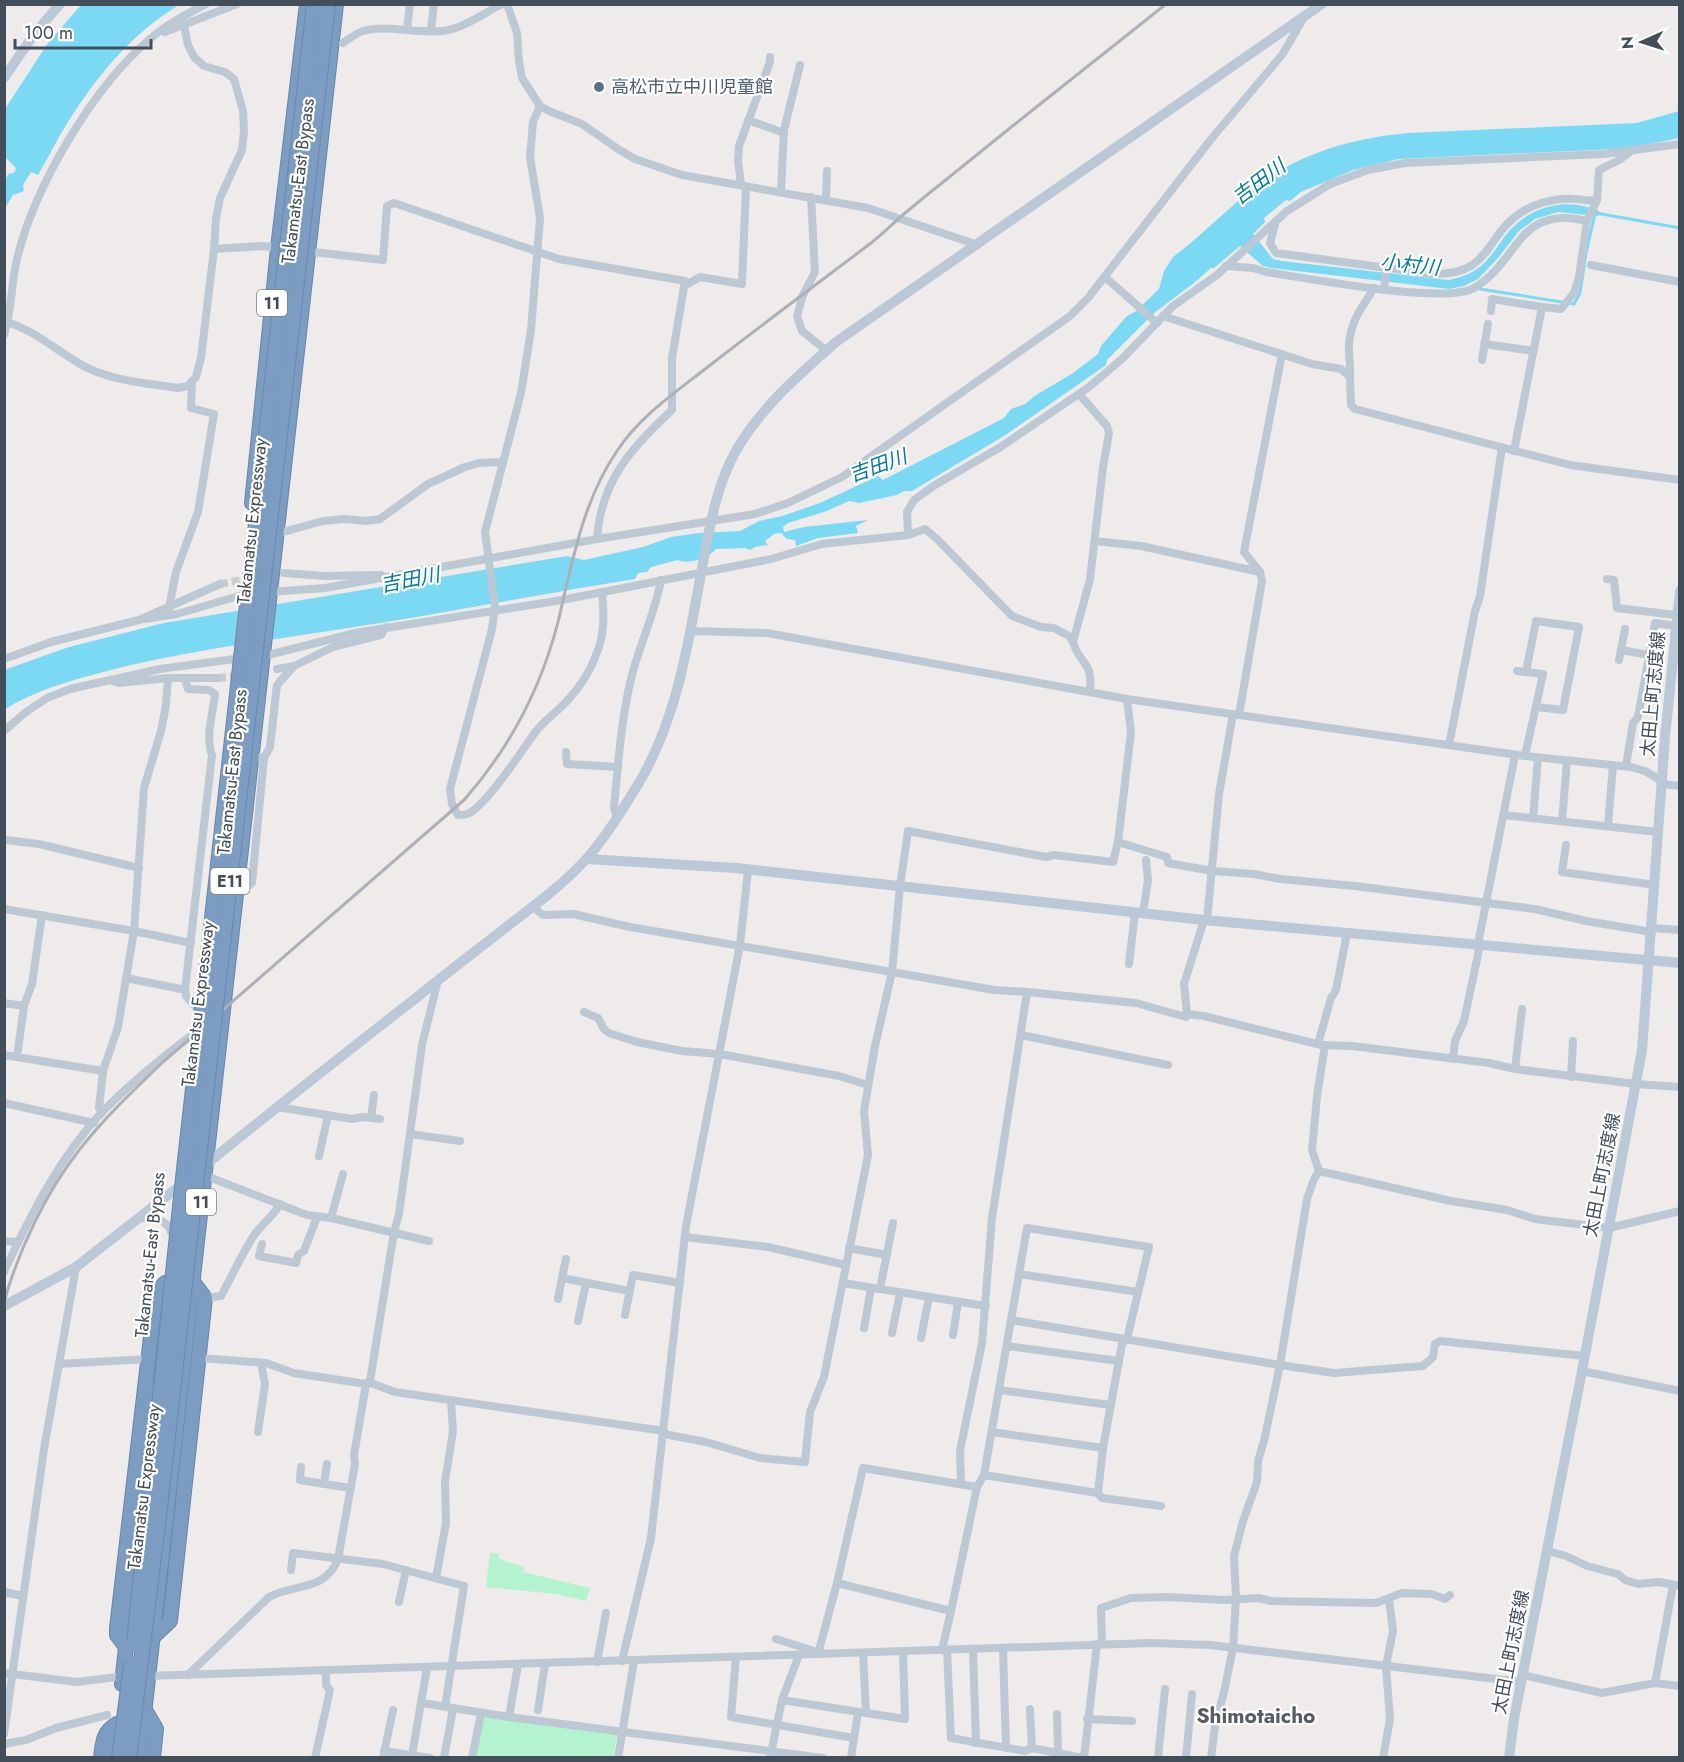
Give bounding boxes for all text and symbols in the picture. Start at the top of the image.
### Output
scale bar [15,12,152,50]
north arrow [1612,12,1672,72]
text: 100 m [24,20,73,46]
text: N [1616,36,1639,50]
place label: 高松市立中川児童館 [611,74,773,100]
marker: 高松市立中川児童館 [592,80,606,94]
street label: Takamatsu-East Bypass [275,97,321,265]
water label: 吉田川 [1226,151,1293,212]
water label: 小村川 [1379,247,1443,283]
road number: 11 [257,290,287,316]
street label: Takamatsu Expressway [230,437,274,605]
water label: 吉田川 [845,441,913,490]
water label: 吉田川 [378,560,444,600]
street label: 太田上町志度線 [1635,630,1671,758]
street label: Takamatsu-East Bypass [210,688,254,856]
road number: E11 [210,868,250,894]
street label: Takamatsu Expressway [175,919,221,1088]
street label: 太田上町志度線 [1577,1111,1627,1239]
street label: Takamatsu-East Bypass [128,1171,172,1339]
road number: 11 [186,1189,216,1215]
street label: Takamatsu Expressway [121,1402,167,1571]
street label: 太田上町志度線 [1486,1588,1536,1716]
district label: Shimotaicho [1197,1701,1316,1731]

